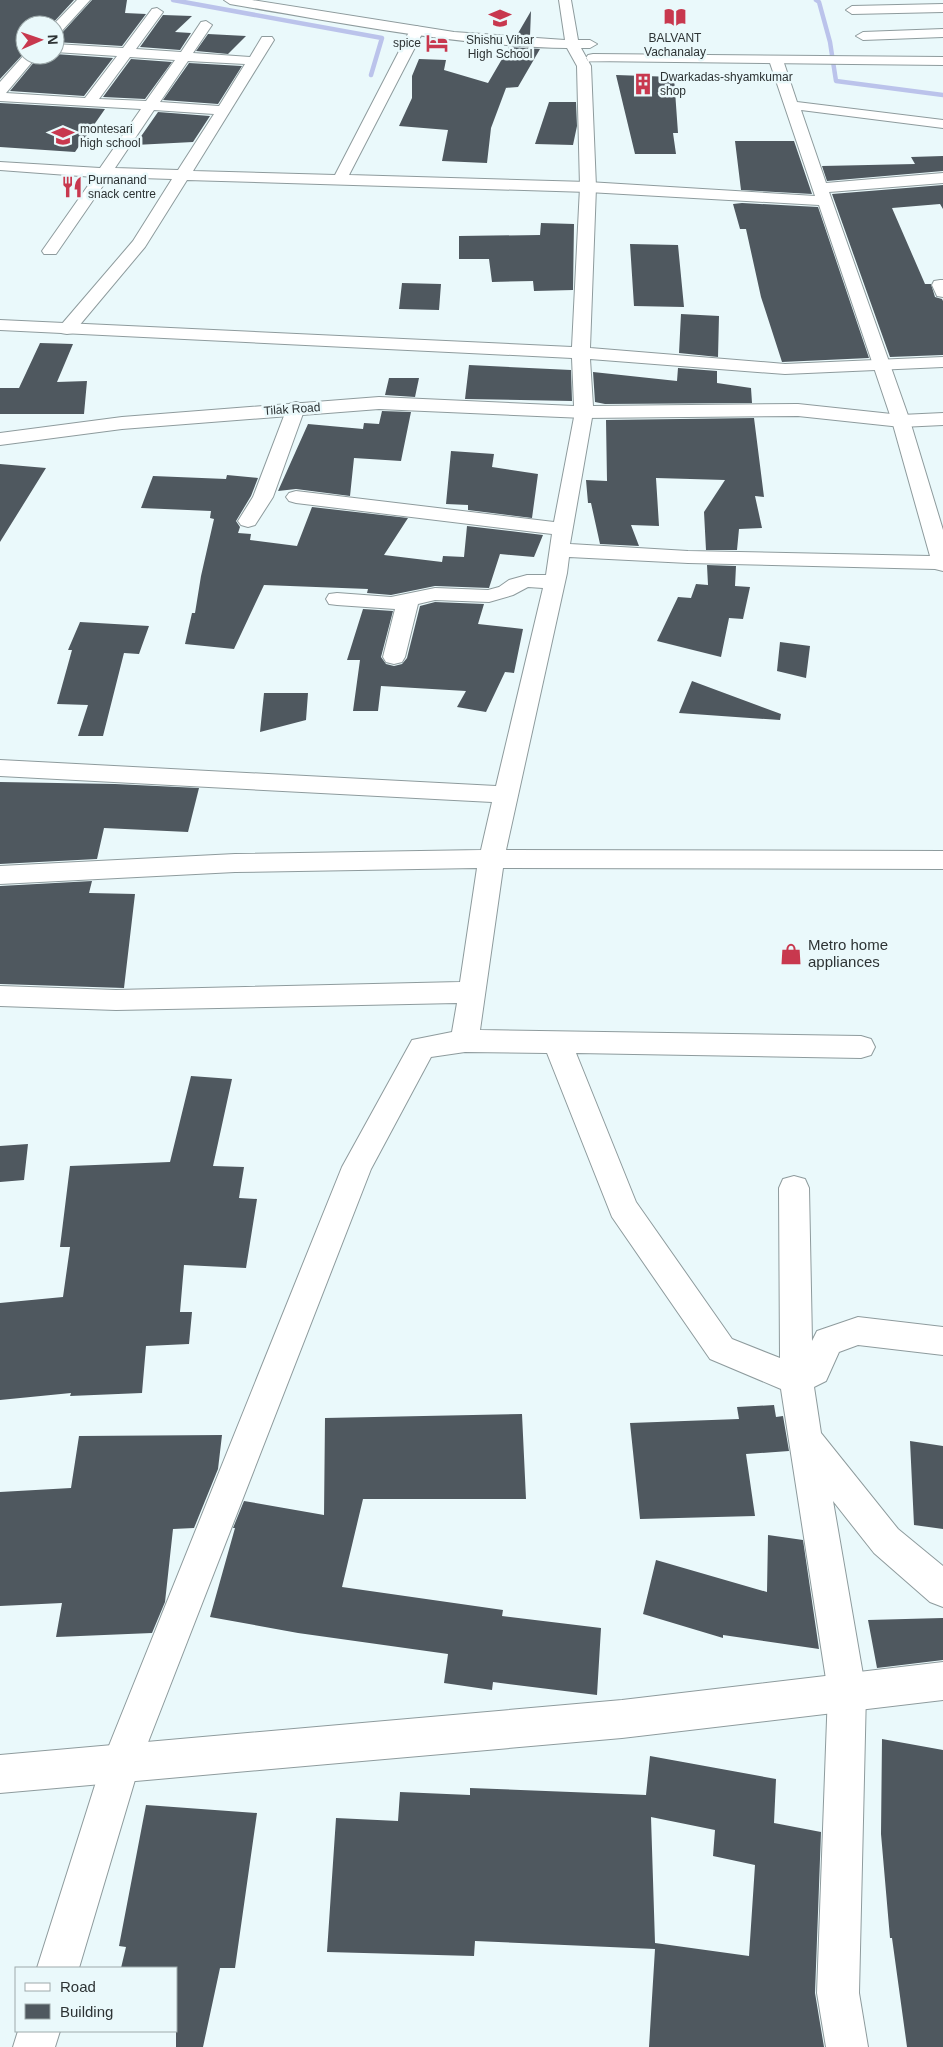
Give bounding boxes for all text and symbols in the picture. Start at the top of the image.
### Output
library icon: BALVANT Vachanalay [662,4,688,30]
school or university icon: Shishu Vihar High School [487,5,513,31]
north arrow [15,15,65,65]
hotel icon: spice [424,30,450,56]
place label: BALVANT Vachanalay [644,31,706,59]
place label: Shishu Vihar High School [466,33,534,61]
text: N [45,34,61,45]
place label: spice [393,36,421,50]
place label: Dwarkadas-shyamkumar shop [660,70,793,98]
building icon: Dwarkadas-shyamkumar shop [630,71,656,97]
place label: montesari high school [80,122,141,150]
school or university icon: montesari high school [50,123,76,149]
place label: Purnanand snack centre [88,173,156,201]
restaurant icon: Purnanand snack centre [59,174,85,200]
street label: Tilak Road [263,400,321,418]
place label: Metro home appliances [808,936,888,970]
shop icon: Metro home appliances [778,941,804,967]
legend [15,1967,178,2032]
text: Road [60,1978,96,1995]
text: Building [60,2003,113,2020]

